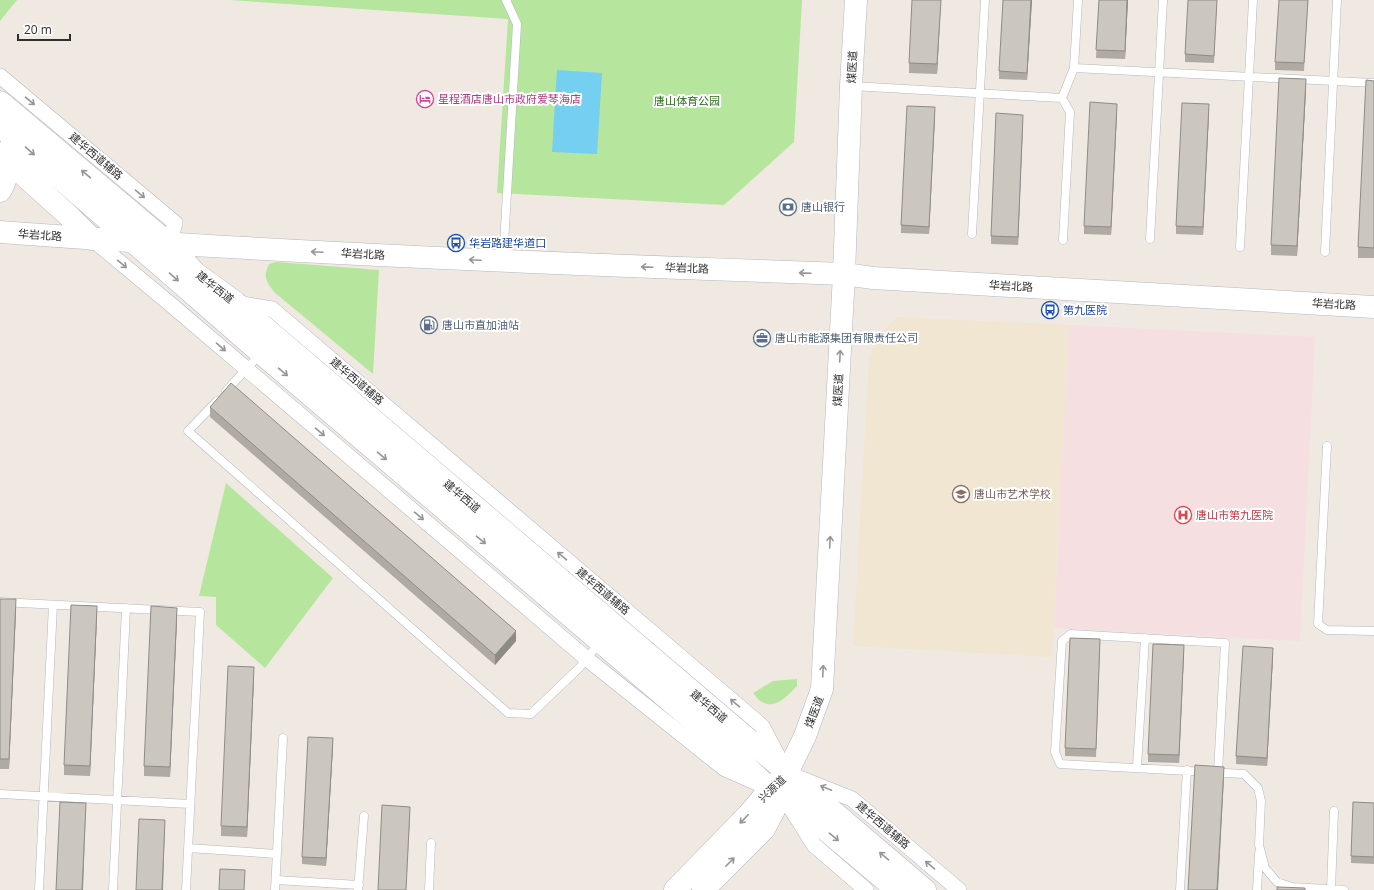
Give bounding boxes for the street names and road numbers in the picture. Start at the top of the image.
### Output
street label: 煤医道 [843,50,860,84]
street label: 建华西道辅路 [66,129,126,183]
street label: 华岩北路 [18,225,63,244]
street label: 华岩北路 [341,245,385,262]
street label: 华岩北路 [665,259,709,276]
street label: 建华西道 [193,267,237,306]
street label: 华岩北路 [989,277,1033,294]
street label: 华岩北路 [1312,295,1356,312]
street label: 建华西道辅路 [327,354,387,408]
street label: 煤医道 [829,373,846,407]
street label: 建华西道 [441,476,484,516]
street label: 建华西道辅路 [573,564,633,618]
street label: 建华西道 [688,686,731,726]
street label: 煤医道 [801,694,826,730]
street label: 兴源道 [755,772,789,805]
street label: 建华西道辅路 [853,798,913,852]

